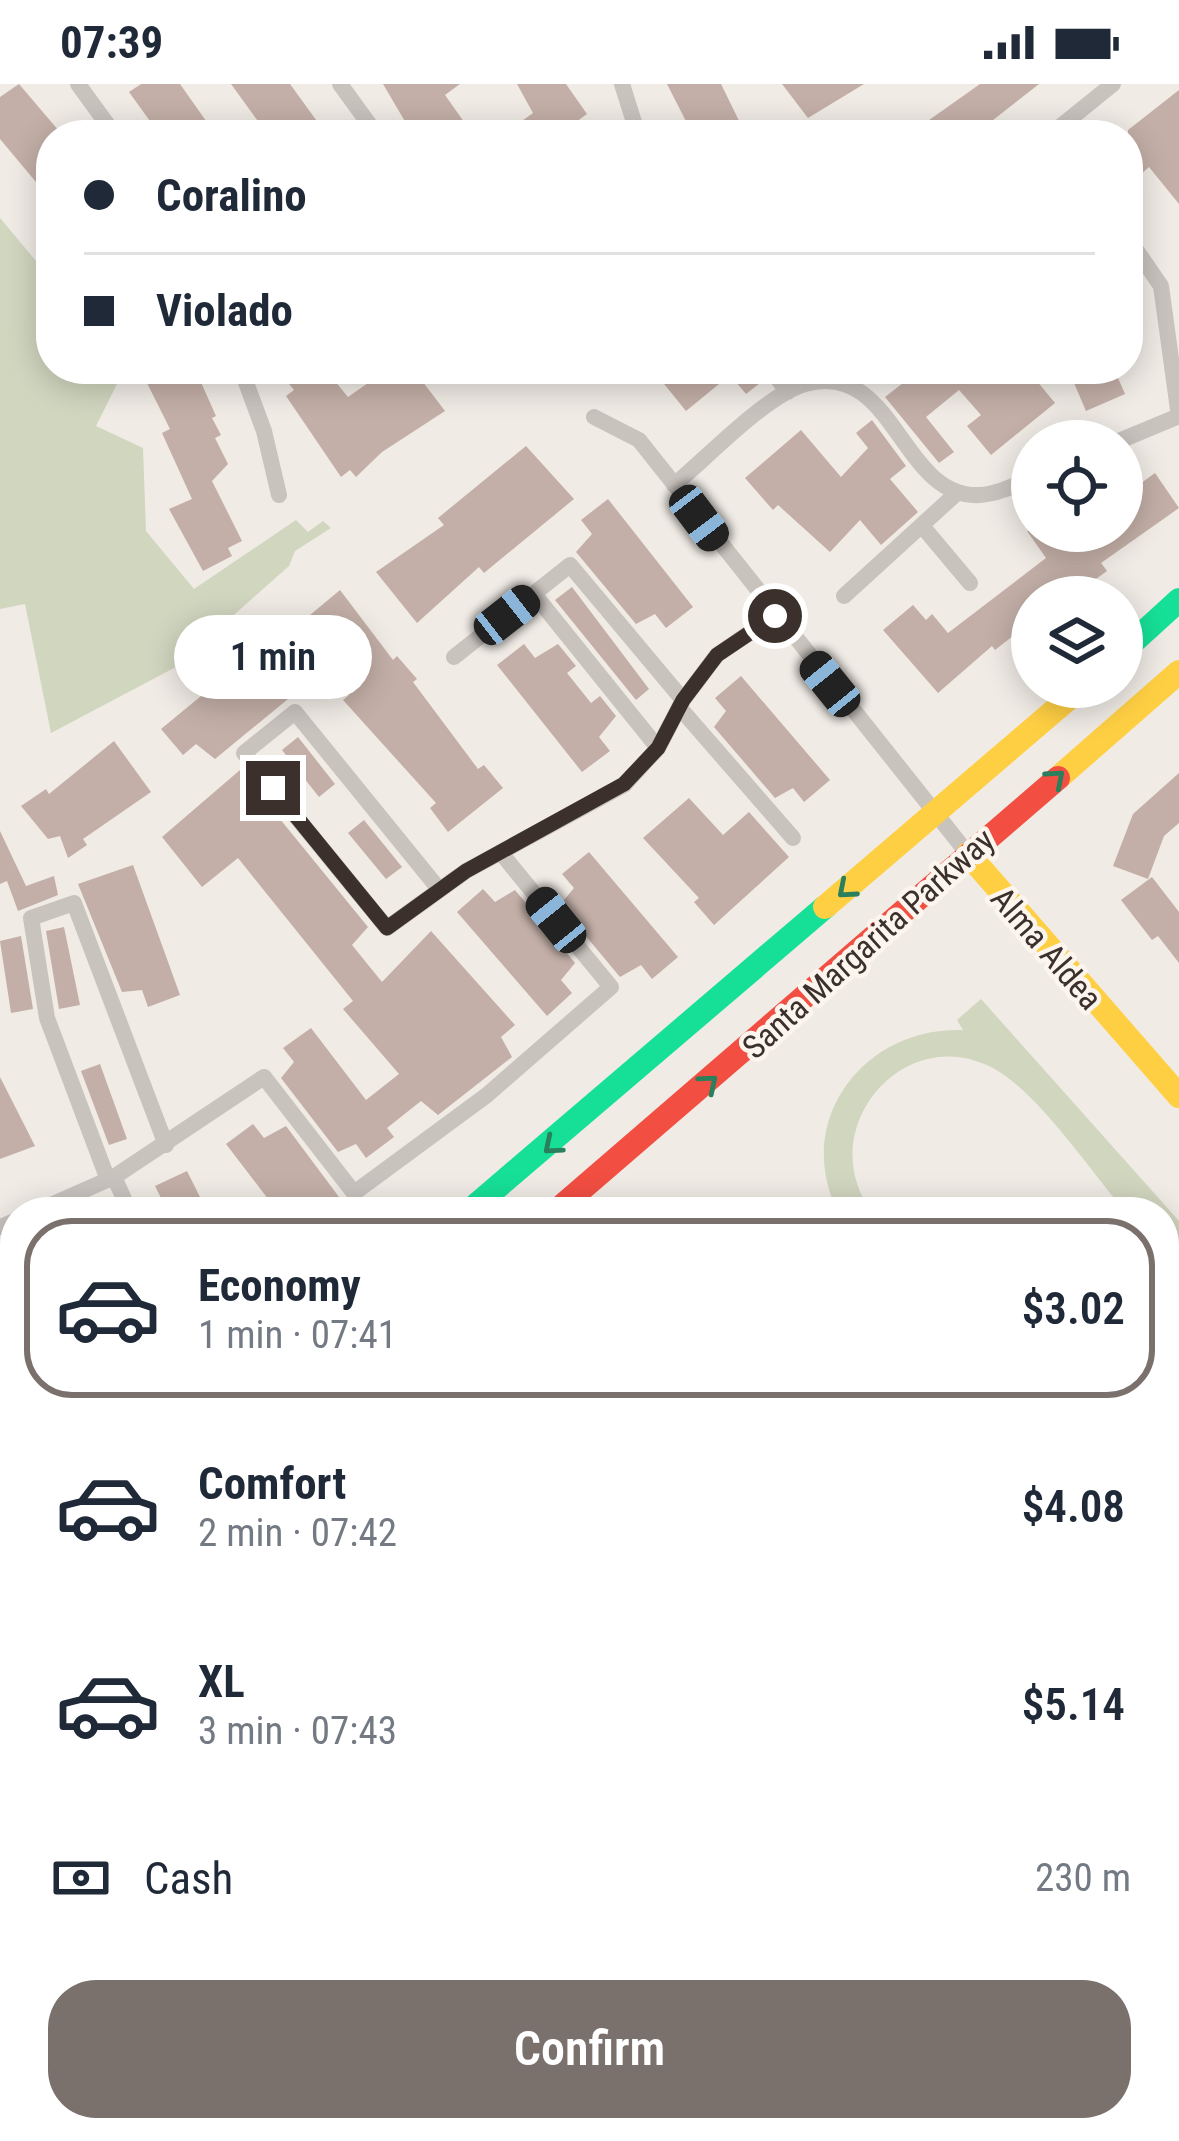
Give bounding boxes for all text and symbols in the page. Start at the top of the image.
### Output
text: 07:39 [60,16,163,69]
text: Coralino [156,169,307,222]
text: Violado [156,284,293,337]
map controls [1011,420,1143,708]
button: locate [1011,420,1143,552]
car [663,478,735,558]
button: layers [1011,576,1143,708]
car [468,579,546,651]
route start [748,589,802,643]
callout: 1 min [174,614,372,698]
text: 1 min [230,634,316,680]
car [793,645,867,723]
route end [246,761,300,815]
one-way arrow [1042,771,1064,792]
street label: Santa Margarita Parkway [735,820,1002,1067]
one-way arrow [838,876,860,897]
street label: Alma Aldea [983,879,1110,1017]
car [519,881,593,959]
one-way arrow [695,1075,717,1097]
one-way arrow [543,1131,565,1153]
icon: car [54,1254,162,1362]
text: Economy [198,1259,361,1312]
text: $3.02 [1022,1282,1125,1335]
text: 1 min · 07:41 [198,1312,397,1358]
icon: car [54,1452,162,1560]
text: Comfort [198,1457,346,1510]
text: $4.08 [1022,1480,1125,1533]
text: 2 min · 07:42 [198,1510,397,1556]
icon: car [54,1650,162,1758]
text: XL [198,1655,245,1708]
text: $5.14 [1022,1678,1125,1731]
text: 3 min · 07:43 [198,1708,397,1754]
icon: cash [48,1845,114,1911]
text: Cash [144,1852,233,1905]
text: 230 m [1035,1855,1131,1901]
button: Confirm [48,1980,1131,2118]

